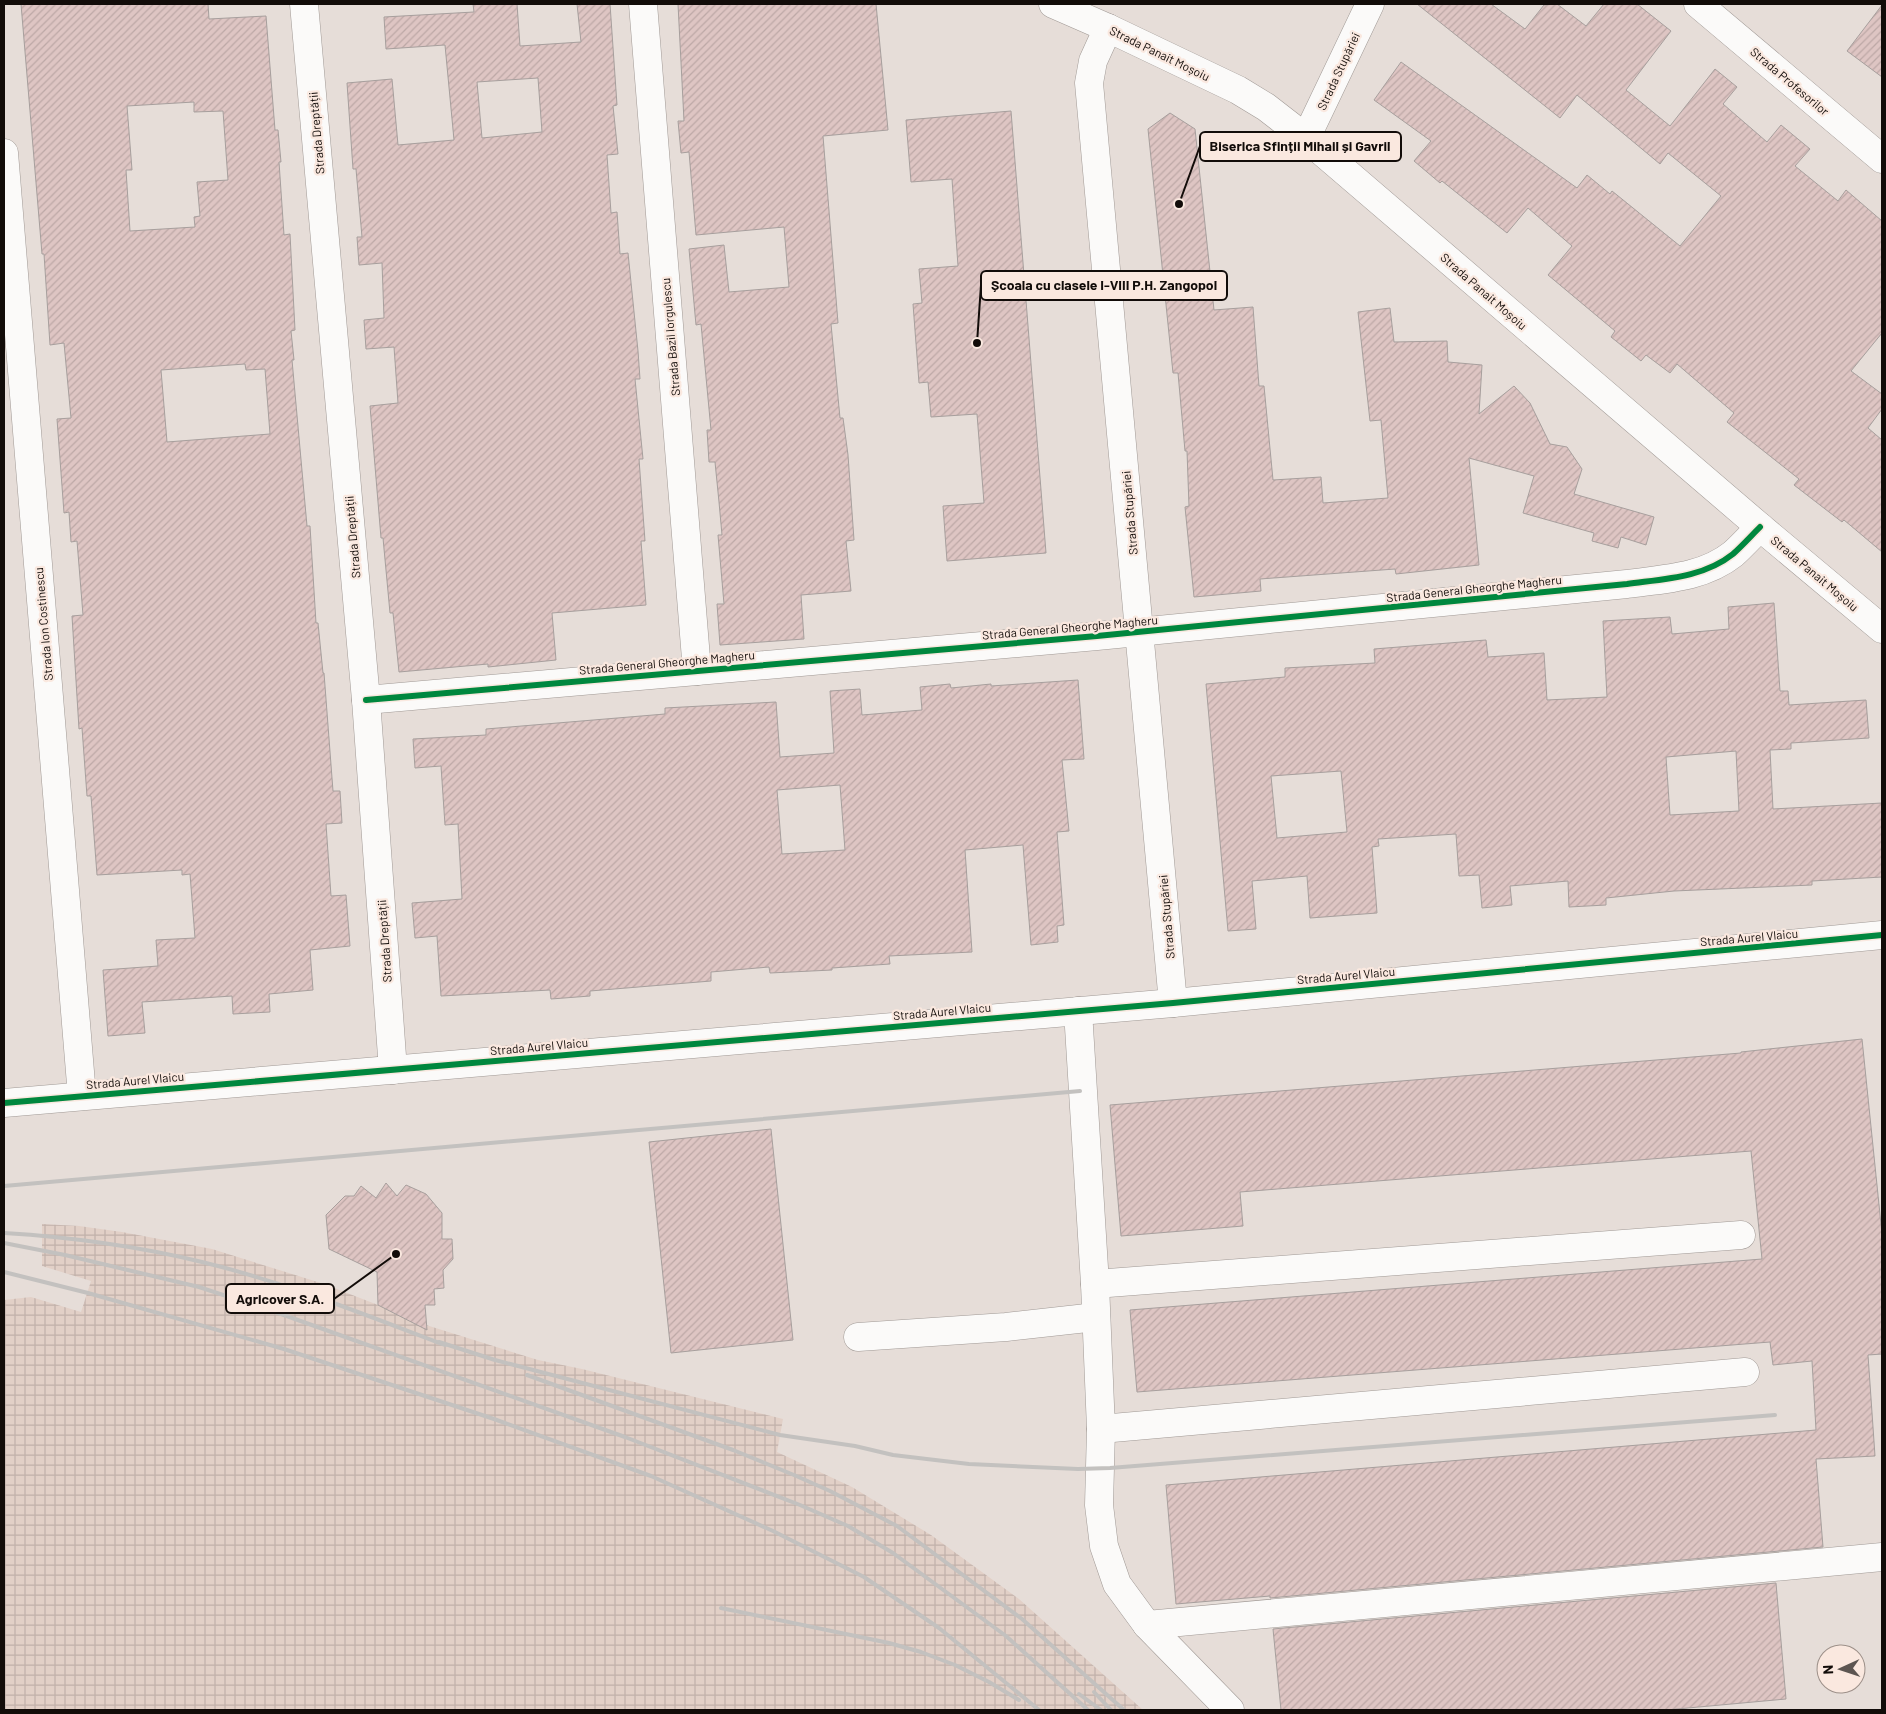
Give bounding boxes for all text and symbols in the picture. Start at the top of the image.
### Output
street label: Strada Panait Moșoiu [1108,23,1212,83]
street label: Strada Stupăriei [1314,30,1362,112]
street label: Strada Profesorilor [1748,44,1833,118]
street label: Strada Dreptății [305,91,327,175]
callout: Biserica Sfinții Mihail și Gavril [1200,132,1401,161]
text: Biserica Sfinții Mihail și Gavril [1210,137,1390,154]
street label: Strada Panait Moșoiu [1438,250,1530,332]
callout: Școala cu clasele I-VIII P.H. Zangopol [981,271,1227,300]
text: Școala cu clasele I-VIII P.H. Zangopol [991,276,1217,293]
street label: Strada Bazil Iorgulescu [658,277,682,397]
street label: Strada Stupăriei [1118,470,1140,556]
street label: Strada Dreptății [341,495,363,579]
street label: Strada Panait Moșoiu [1769,532,1861,614]
street label: Strada Ion Costinescu [31,567,55,681]
street label: Strada General Gheorghe Magheru [1386,572,1562,604]
street label: Strada General Gheorghe Magheru [982,612,1158,642]
street label: Strada General Gheorghe Magheru [579,647,755,677]
street label: Strada Stupăriei [1155,874,1177,960]
street label: Strada Dreptății [374,899,394,983]
street label: Strada Aurel Vlaicu [1699,926,1799,948]
street label: Strada Aurel Vlaicu [1296,964,1396,986]
street label: Strada Aurel Vlaicu [892,1000,992,1022]
street label: Strada Aurel Vlaicu [489,1035,589,1057]
street label: Strada Aurel Vlaicu [85,1069,185,1091]
callout: Agricover S.A. [226,1284,334,1313]
text: Agricover S.A. [236,1290,324,1307]
north arrow [1816,1644,1866,1694]
text: N [1819,1665,1836,1675]

